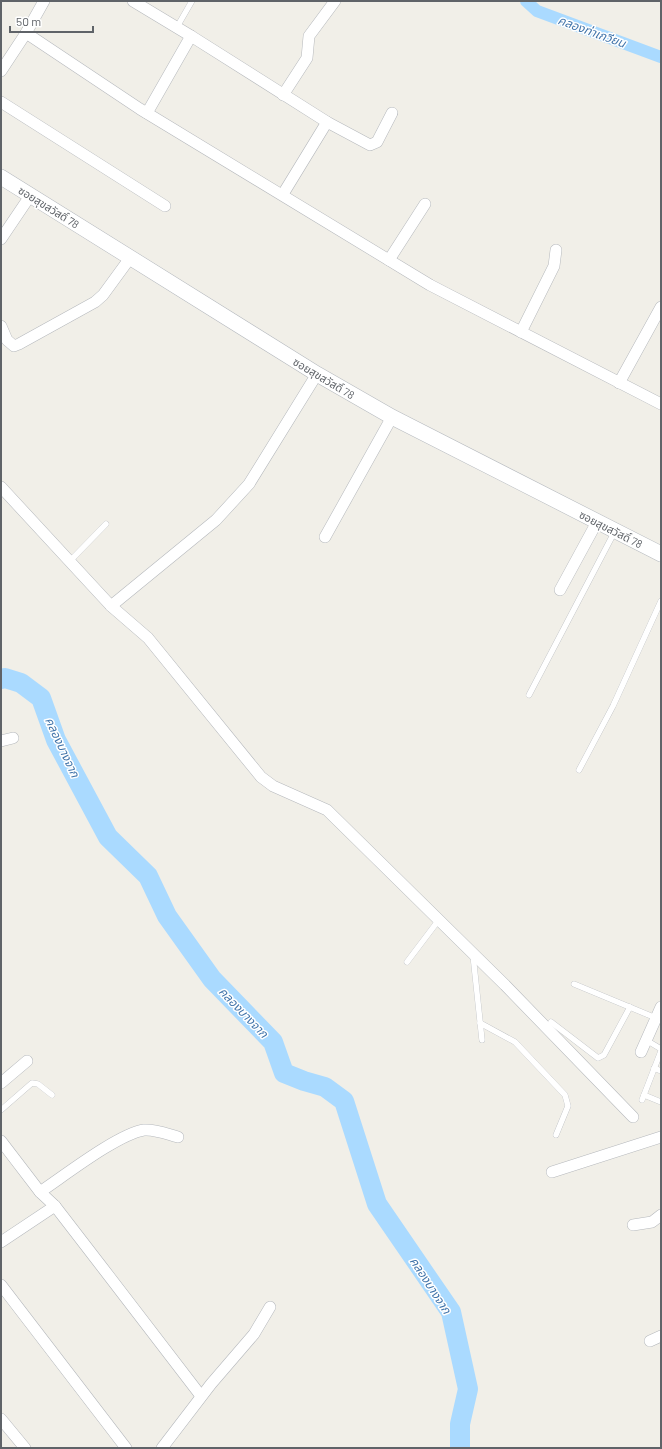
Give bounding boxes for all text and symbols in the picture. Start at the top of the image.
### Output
scale bar [10,8,93,34]
water label: คลองท่าเกวียน [556,12,628,50]
text: 50 m [16,14,41,28]
street label: ซอยสุขสวัสดิ์ 78 [16,183,82,232]
street label: ซอยสุขสวัสดิ์ 78 [290,355,357,402]
street label: ซอยสุขสวัสดิ์ 78 [577,508,645,552]
water label: คลองบางจาก [43,715,83,780]
water label: คลองบางจาก [217,984,272,1041]
water label: คลองบางจาก [408,1254,455,1317]

